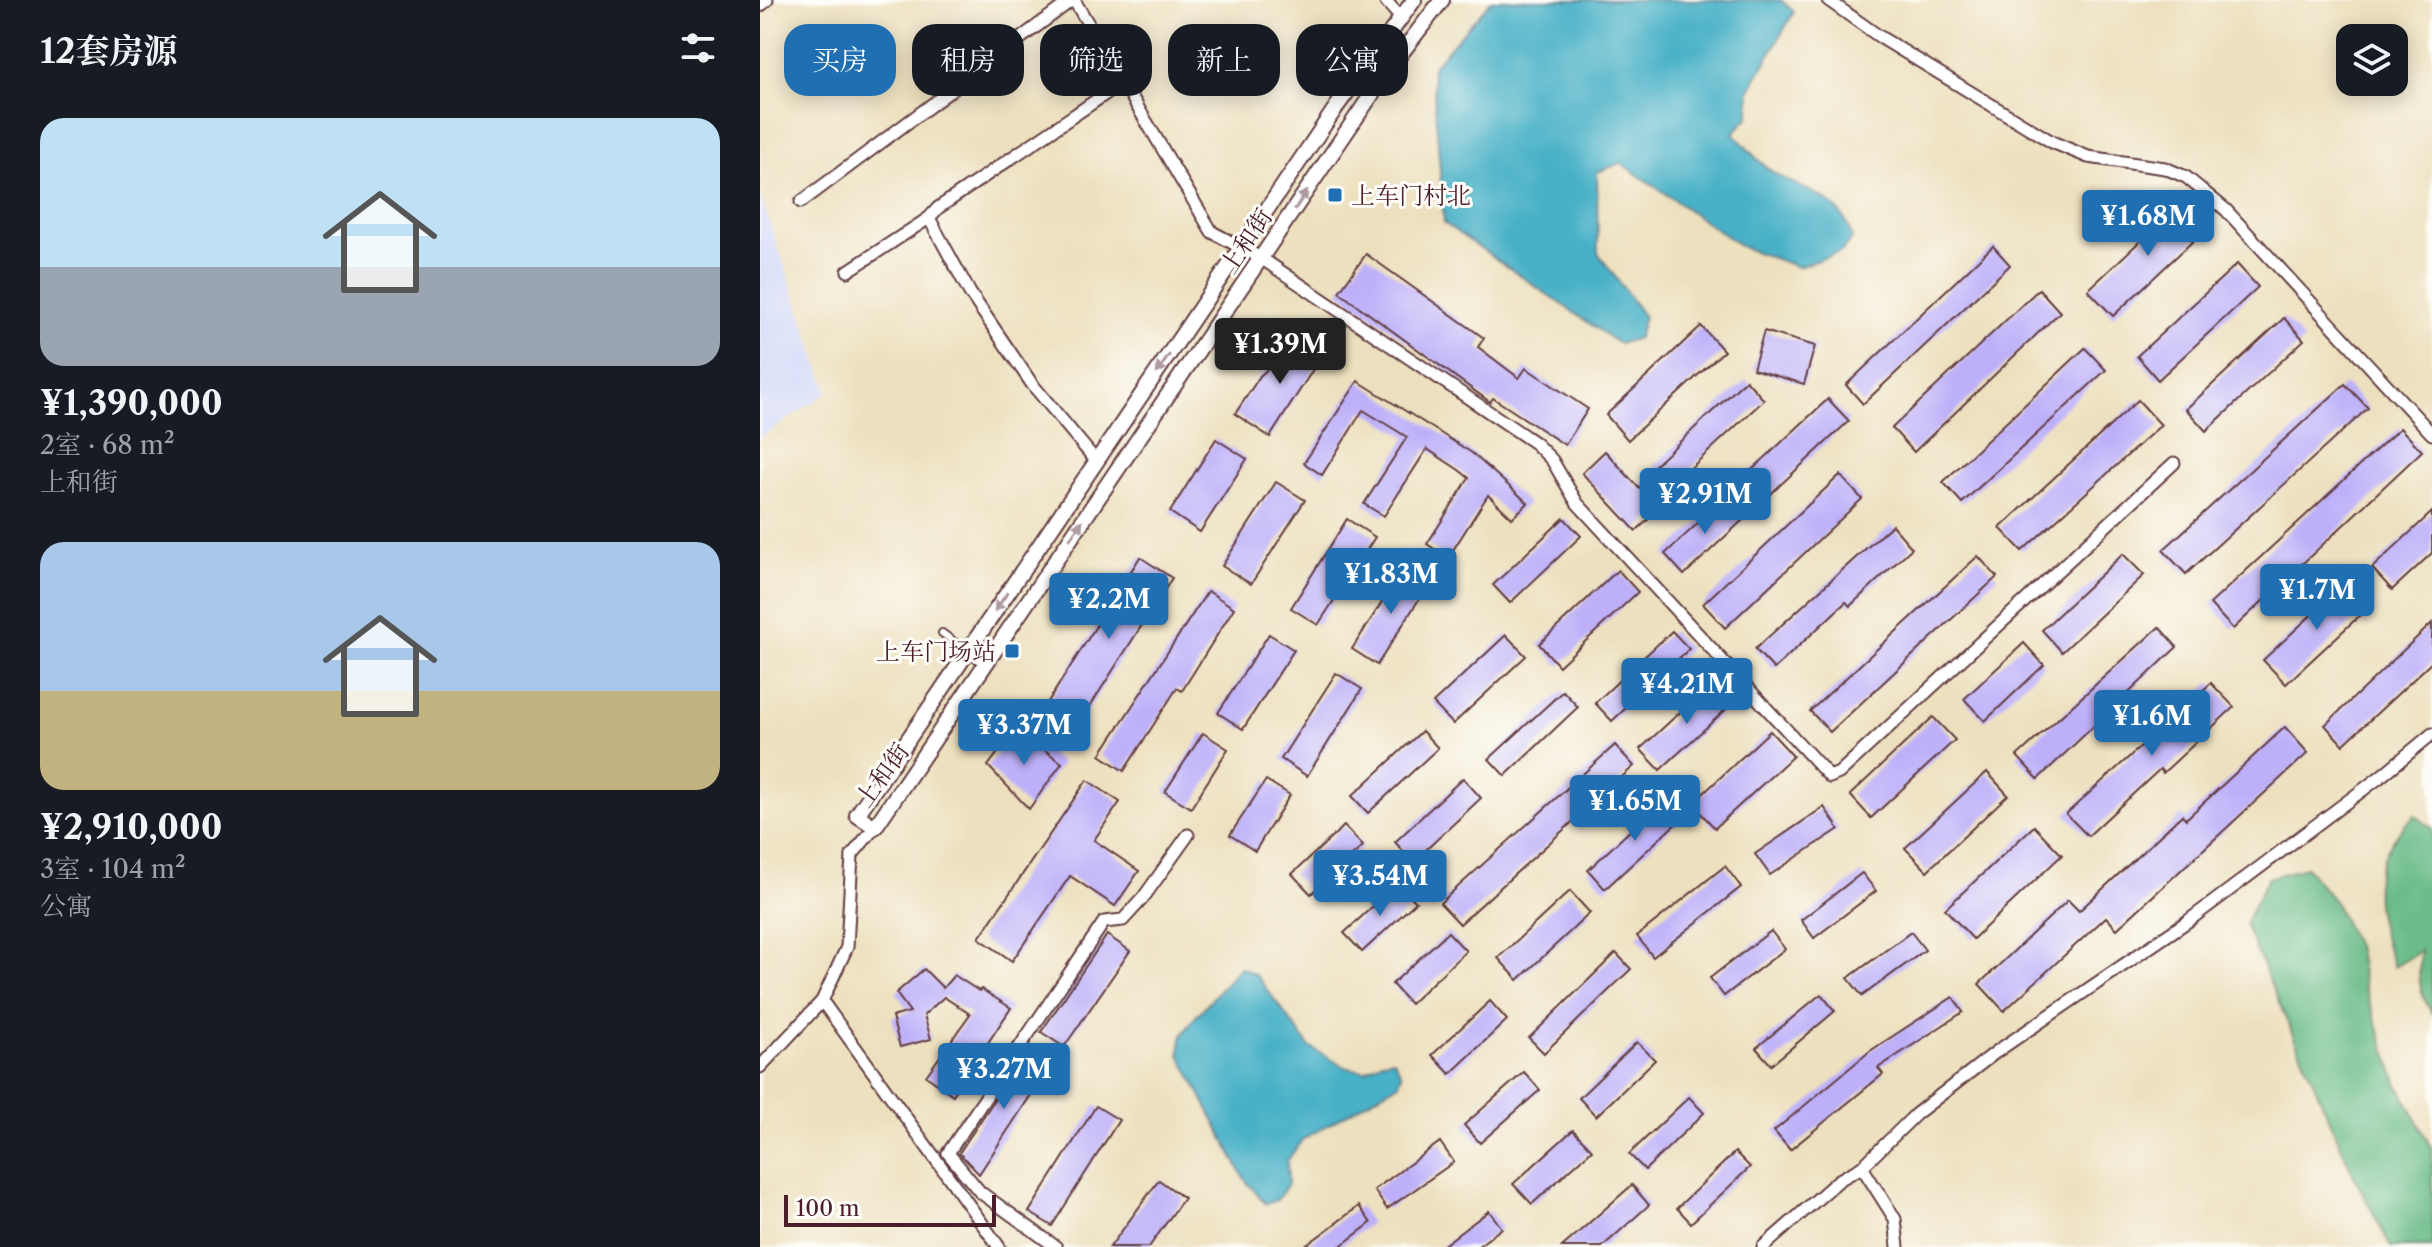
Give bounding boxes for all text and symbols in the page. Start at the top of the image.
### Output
chip: 买房 [784,24,896,96]
chip: 租房 [912,24,1024,96]
chip: 筛选 [1040,24,1152,96]
chip: 新上 [1168,24,1280,96]
chip: 公寓 [1296,24,1408,96]
map controls [2336,24,2408,96]
button: layers [2336,24,2408,96]
icon: filters [676,26,720,70]
text: 12套房源 [40,30,177,72]
icon: home [308,170,452,314]
place label: 上车门村北 [1351,181,1471,210]
marker: 上车门村北 [1326,186,1344,204]
one-way arrow [1293,189,1308,210]
pin: ¥1.68M [2083,190,2213,258]
text: ¥1.68M [2100,200,2196,232]
street label: 上和街 [1214,203,1278,279]
pin: ¥1.39M [1215,318,1345,386]
text: ¥1.39M [1233,328,1327,360]
one-way arrow [1156,353,1171,374]
text: ¥1,390,000 [40,382,223,424]
text: 2室 · 68 m² [40,429,175,461]
text: 上和街 [40,466,118,498]
pin: ¥2.91M [1640,468,1770,536]
text: ¥2.91M [1658,478,1752,510]
one-way arrow [1068,520,1083,541]
pin: ¥1.83M [1326,548,1456,616]
text: ¥1.83M [1343,558,1439,590]
pin: ¥1.7M [2261,564,2373,632]
pin: ¥2.2M [1053,573,1165,641]
text: ¥1.7M [2278,574,2356,606]
text: ¥2.2M [1067,583,1151,615]
one-way arrow [994,592,1009,613]
icon: home [308,594,452,738]
place label: 上车门场站 [876,637,996,666]
marker: 上车门场站 [1003,642,1021,660]
pin: ¥4.21M [1622,658,1752,726]
text: ¥4.21M [1639,668,1735,700]
pin: ¥1.6M [2096,690,2208,758]
pin: ¥3.37M [959,699,1089,767]
text: ¥1.6M [2112,700,2192,732]
text: ¥3.37M [976,709,1072,741]
street label: 上和街 [849,737,915,813]
pin: ¥1.65M [1570,775,1700,843]
text: ¥1.65M [1588,785,1682,817]
text: ¥2,910,000 [40,806,222,848]
pin: ¥3.54M [1315,850,1445,918]
text: 3室 · 104 m² [40,853,186,885]
text: ¥3.54M [1331,860,1429,892]
text: 公寓 [40,890,92,922]
pin: ¥3.27M [939,1043,1069,1111]
text: ¥3.27M [956,1053,1052,1085]
scale bar [784,1191,996,1227]
text: 100 m [796,1195,859,1222]

